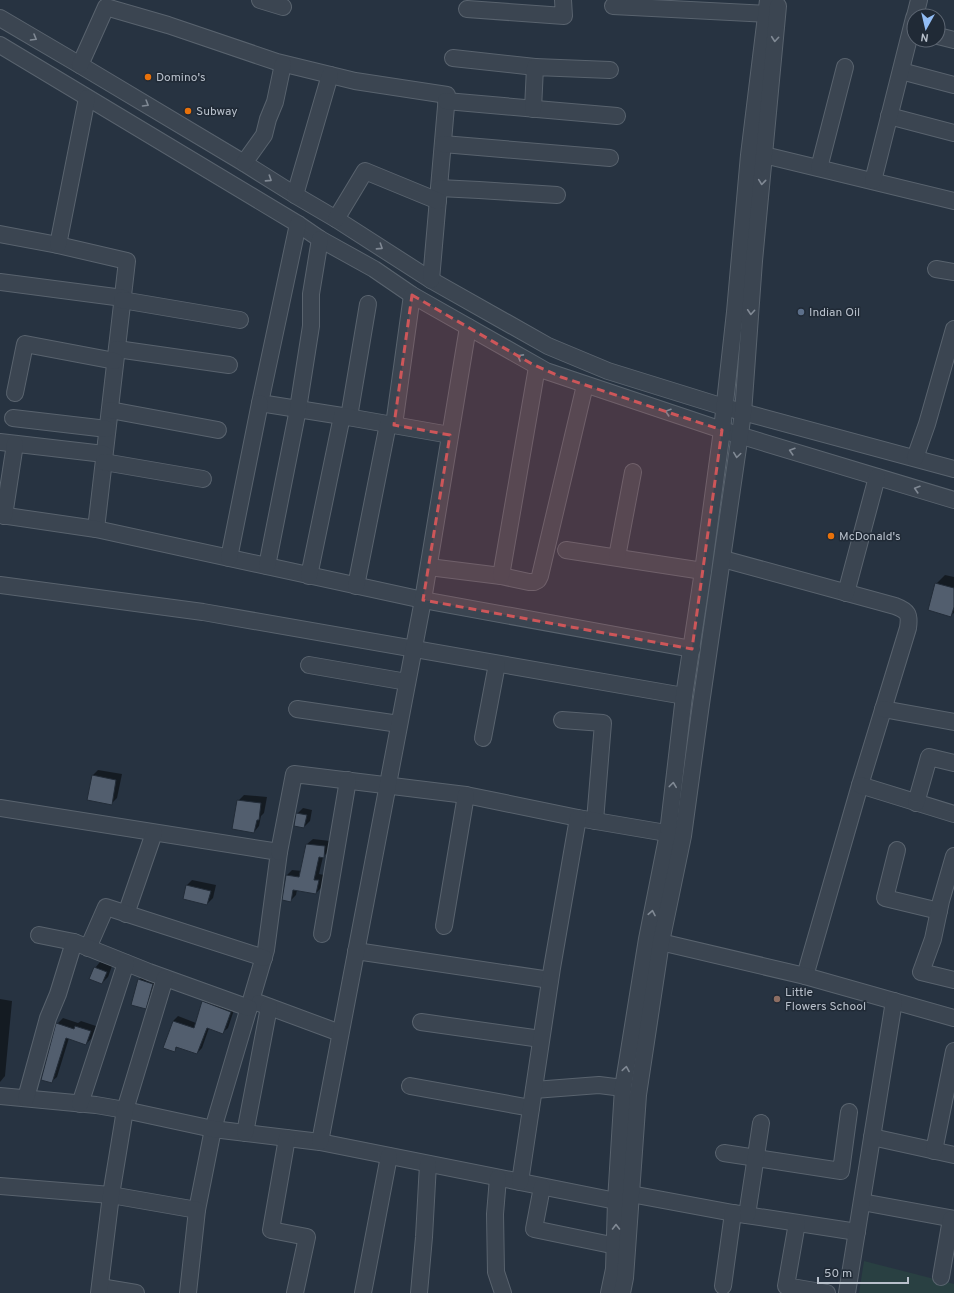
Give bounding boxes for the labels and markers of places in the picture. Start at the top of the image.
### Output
place label: Domino's [156,70,206,86]
marker: Domino's [143,72,153,82]
place label: Subway [196,104,238,120]
marker: Subway [183,106,193,116]
place label: Indian Oil [809,305,860,321]
marker: Indian Oil [796,307,806,317]
place label: McDonald's [839,529,901,545]
marker: McDonald's [826,531,836,541]
place label: Little Flowers School [785,985,866,1015]
marker: Little Flowers School [772,994,782,1004]

